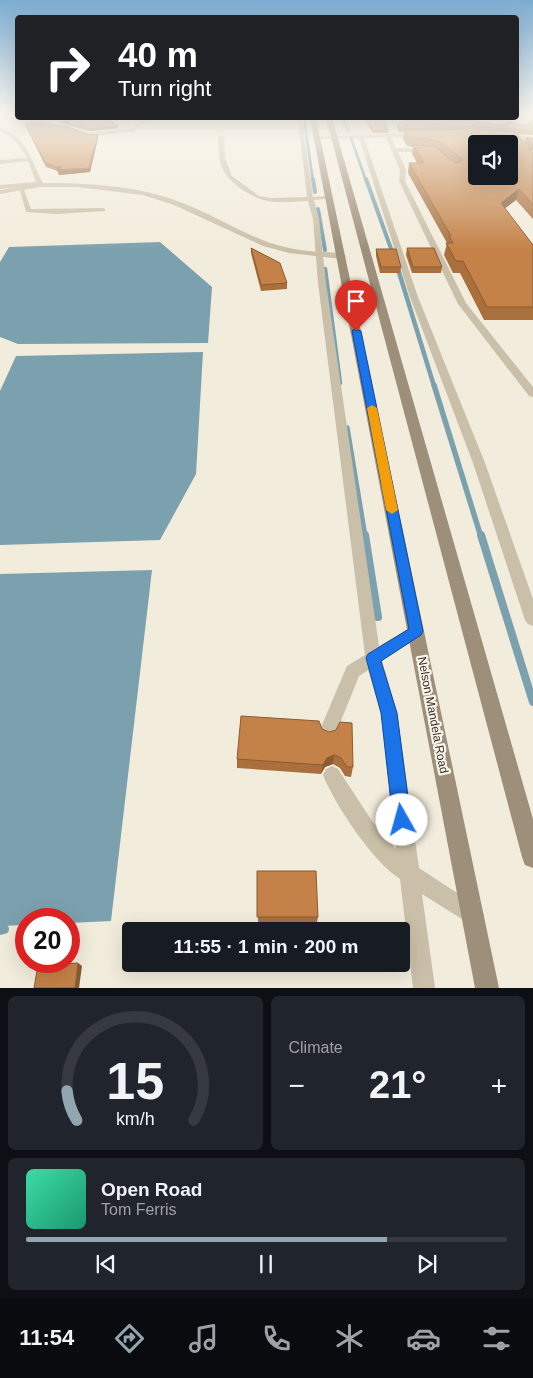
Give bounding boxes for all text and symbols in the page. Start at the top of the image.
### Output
icon: right [35,35,100,100]
text: 40 m [118,35,198,74]
text: Turn right [118,76,211,101]
map controls [468,135,518,185]
button: sound [468,135,518,185]
pin [335,280,377,331]
icon: arrive [342,287,370,315]
street label: Nelson Mandela Road [415,655,451,775]
position arrow [375,793,427,845]
speed limit sign: 20 [15,908,80,973]
text: 11:55 · 1 min · 200 m [174,936,358,957]
text: Climate [289,1039,343,1056]
text: 15 [106,1052,164,1110]
text: 21° [369,1064,426,1106]
text: − [289,1070,305,1101]
text: + [491,1070,507,1101]
text: km/h [116,1109,155,1129]
text: Open Road [101,1179,202,1200]
text: Tom Ferris [101,1201,177,1218]
icon: previous [92,1250,120,1278]
icon: pause [252,1250,280,1278]
icon: next [413,1250,441,1278]
icon: directions [112,1321,147,1356]
icon: music [186,1321,221,1356]
icon: phone [259,1321,294,1356]
icon: climate [332,1321,367,1356]
icon: car [406,1321,441,1356]
icon: filters [479,1321,514,1356]
text: 11:54 [19,1325,74,1350]

